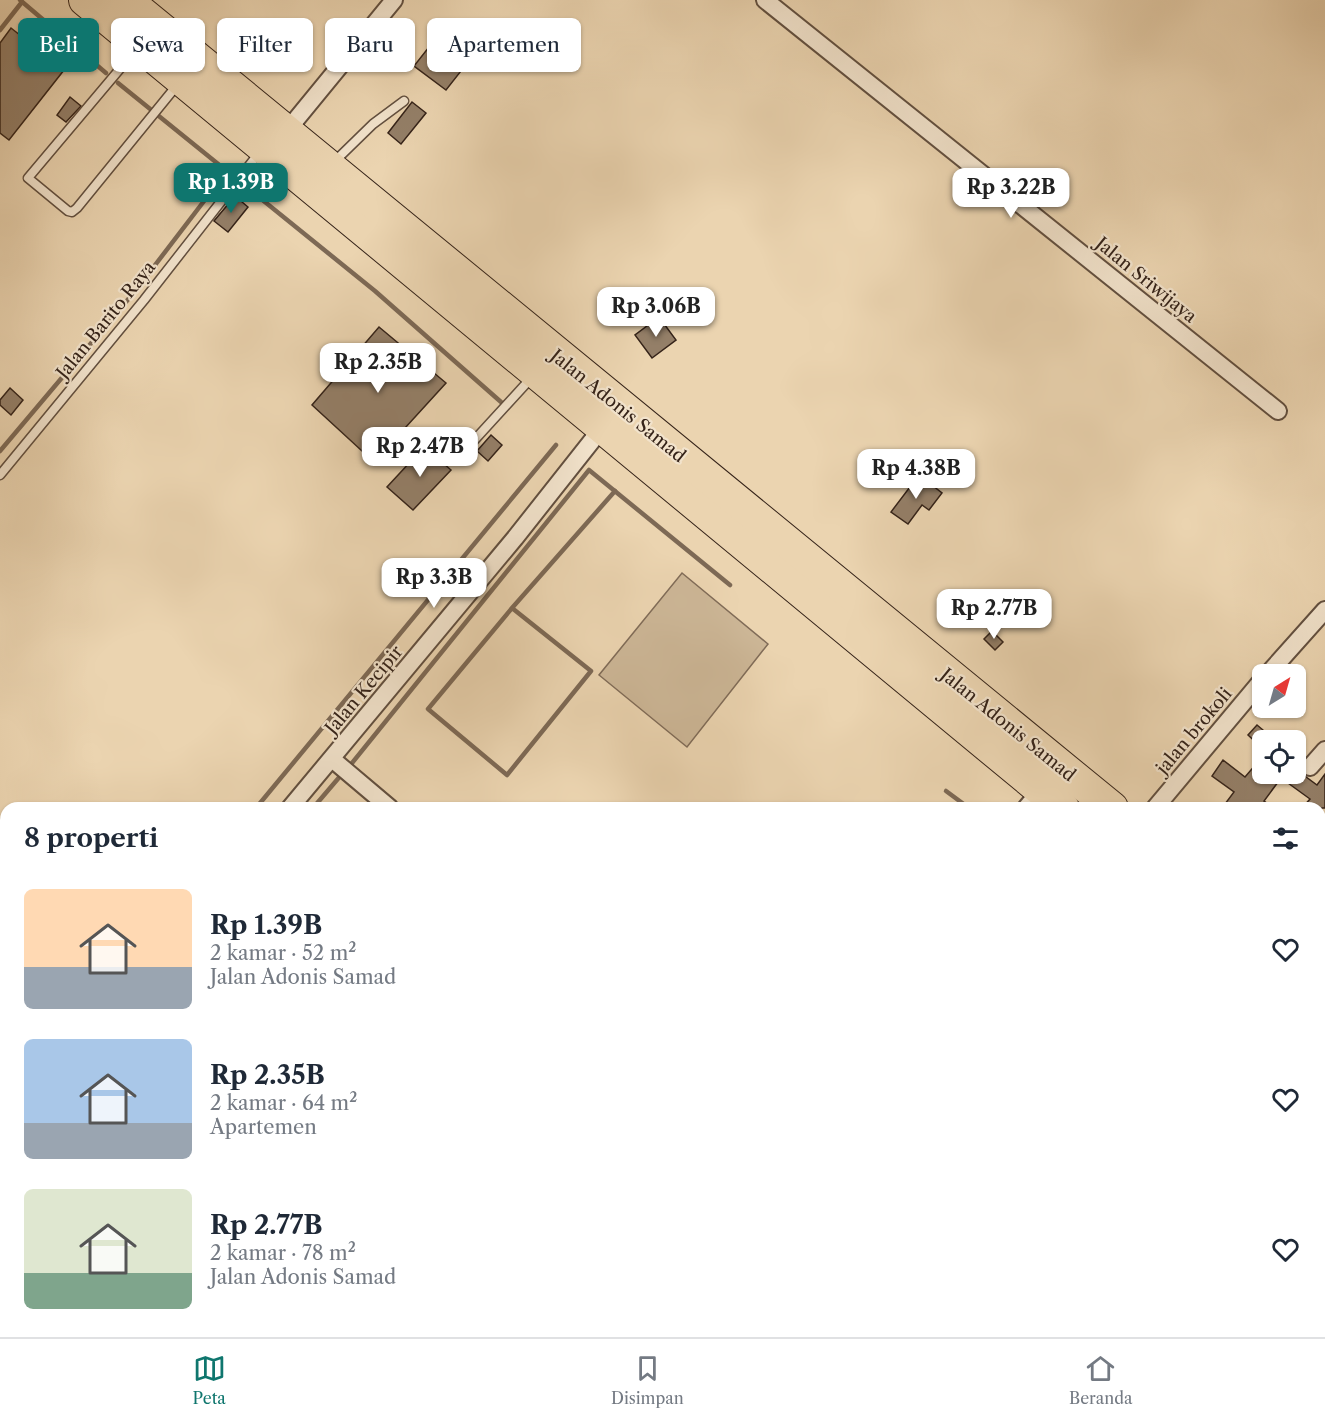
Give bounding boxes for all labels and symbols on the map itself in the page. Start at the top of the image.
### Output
pin: Rp 1.39B [169,163,293,214]
pin: Rp 3.22B [949,168,1073,219]
street label: Jalan Sriwijaya [1089,231,1201,328]
street label: Jalan Barito Raya [50,256,161,386]
pin: Rp 3.06B [594,287,718,338]
pin: Rp 2.35B [316,343,440,394]
street label: Jalan Adonis Samad [544,343,690,467]
pin: Rp 2.47B [358,427,482,478]
pin: Rp 4.38B [854,449,978,500]
pin: Rp 3.3B [379,558,489,609]
pin: Rp 2.77B [932,589,1056,640]
street label: Jalan Kecipir [319,641,408,741]
street label: Jalan Adonis Samad [934,662,1080,786]
north arrow [1252,664,1306,718]
street label: jalan brokoli [1149,683,1237,781]

